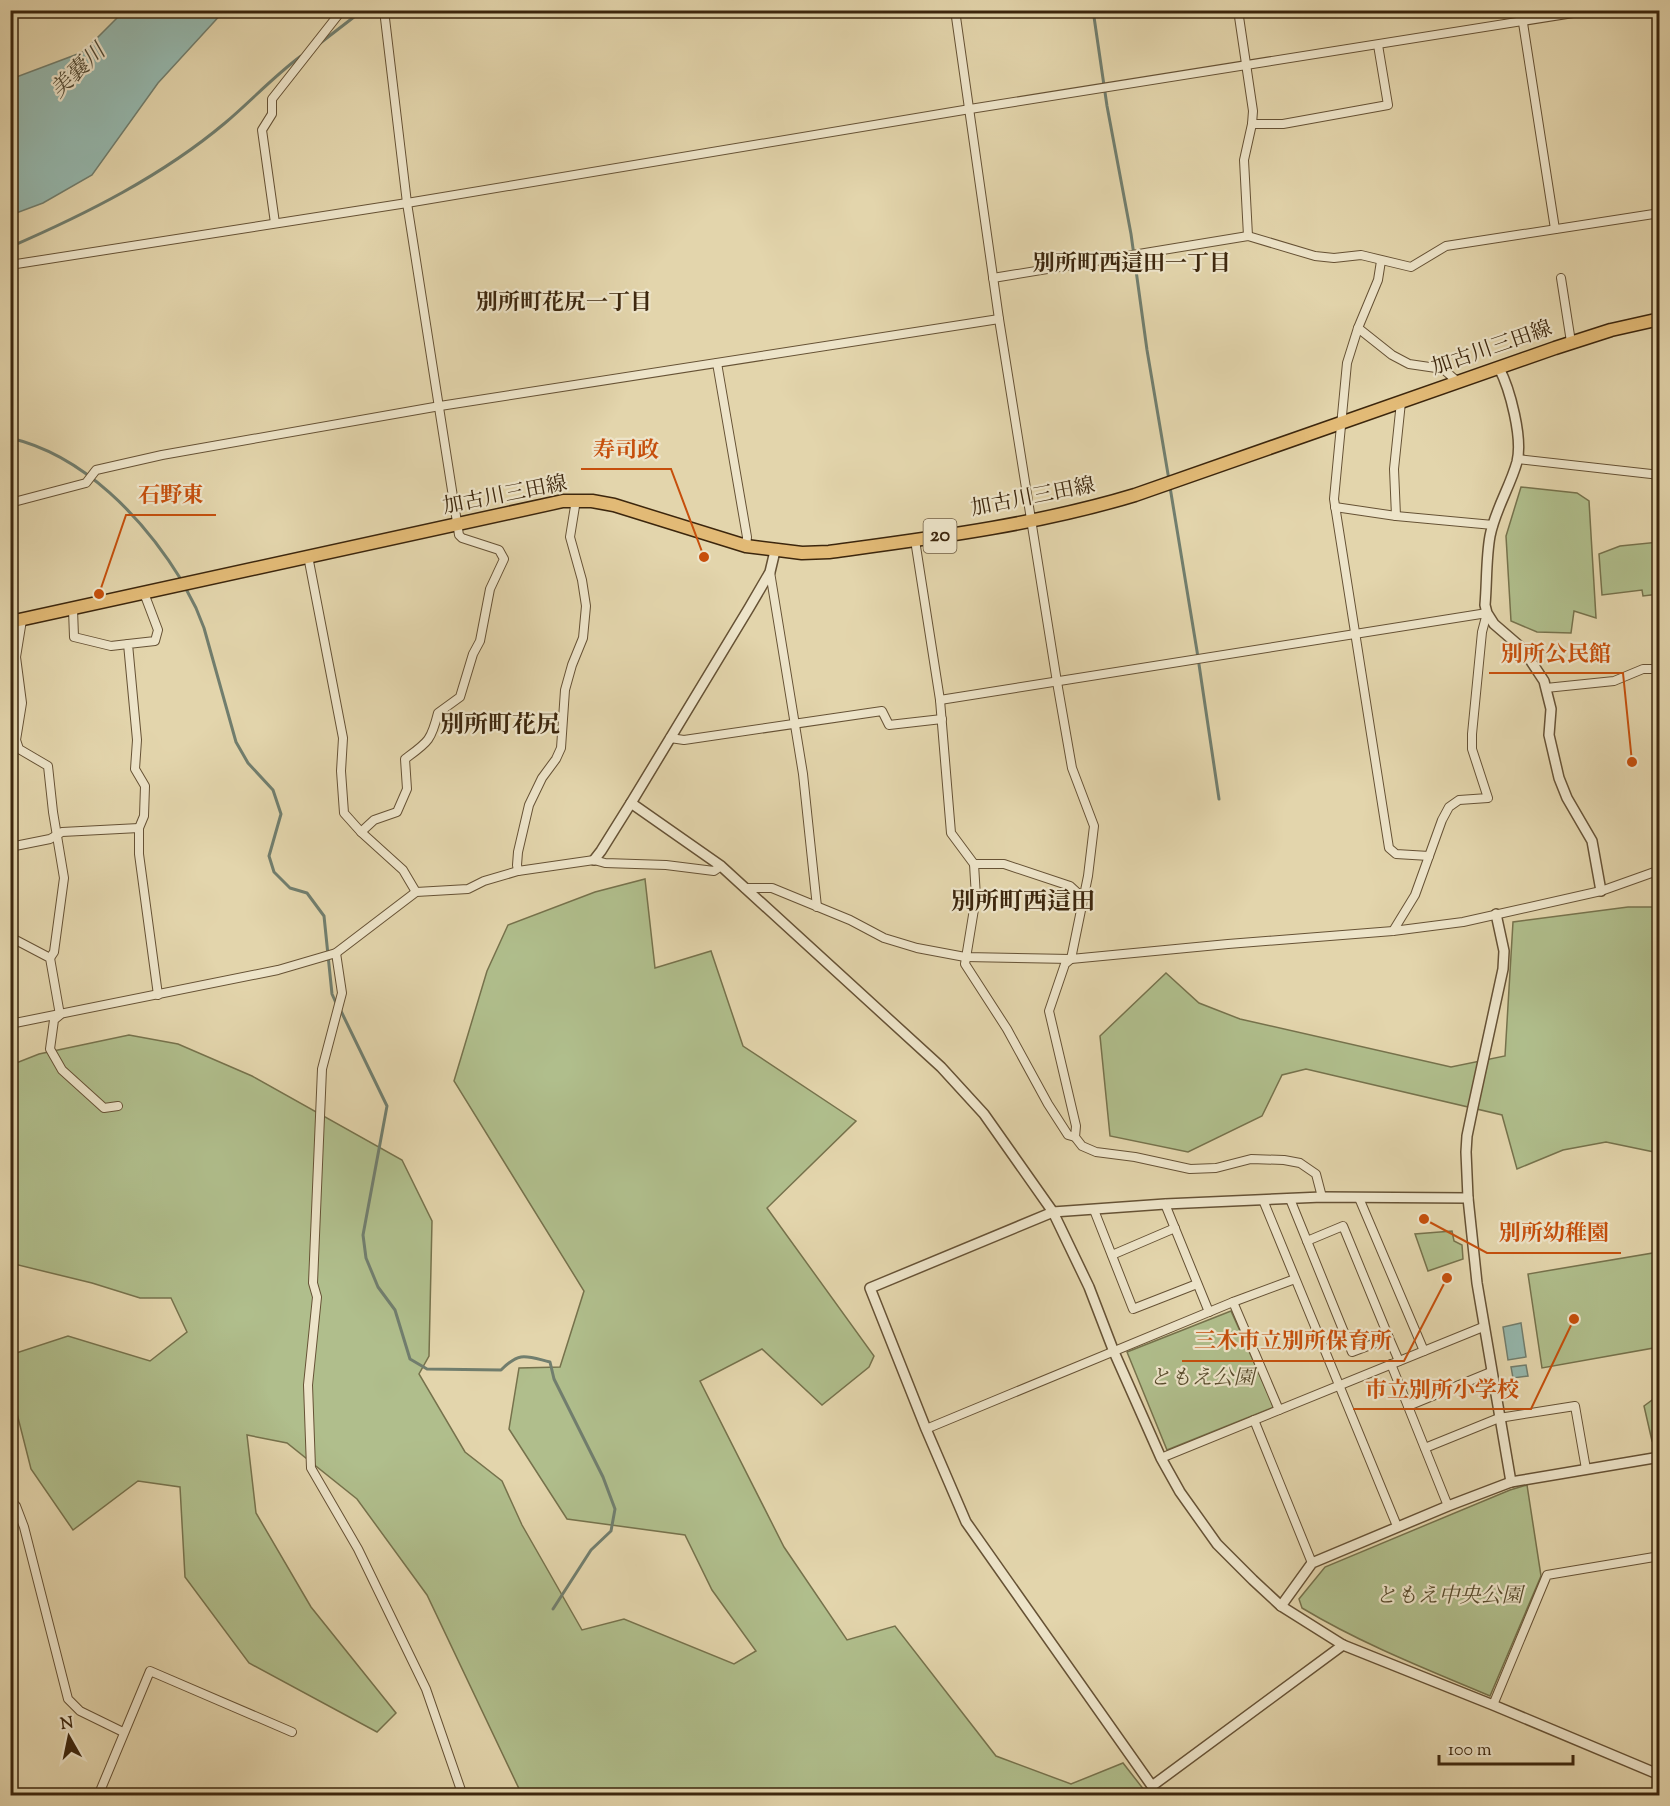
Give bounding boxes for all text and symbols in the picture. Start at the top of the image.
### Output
water label: 美嚢川 [44,36,115,106]
district label: 別所町西這田一丁目 [1033,249,1231,281]
district label: 別所町花尻一丁目 [476,288,652,320]
street label: 加古川三田線 [1428,314,1556,384]
callout: 寿司政 [581,429,671,469]
text: 寿司政 [593,436,659,468]
street label: 加古川三田線 [440,469,570,523]
street label: 加古川三田線 [968,471,1098,525]
callout: 石野東 [126,475,216,515]
text: 石野東 [138,481,204,513]
road number: 20 [924,519,956,553]
callout: 別所公民館 [1489,633,1623,673]
text: 別所公民館 [1501,640,1611,672]
district label: 別所町花尻 [440,709,560,743]
district label: 別所町西這田 [951,886,1095,920]
callout: 別所幼稚園 [1487,1213,1621,1253]
text: 別所幼稚園 [1499,1219,1609,1251]
callout: 三木市立別所保育所 [1182,1321,1404,1361]
text: 三木市立別所保育所 [1194,1327,1392,1359]
park label: ともえ公園 [1150,1364,1257,1394]
callout: 市立別所小学校 [1353,1369,1531,1409]
text: 市立別所小学校 [1365,1376,1519,1408]
park label: ともえ中央公園 [1376,1582,1525,1612]
north arrow [39,1707,99,1767]
text: N [59,1712,75,1737]
scale bar [1439,1728,1572,1766]
text: 100 m [1448,1738,1492,1764]

